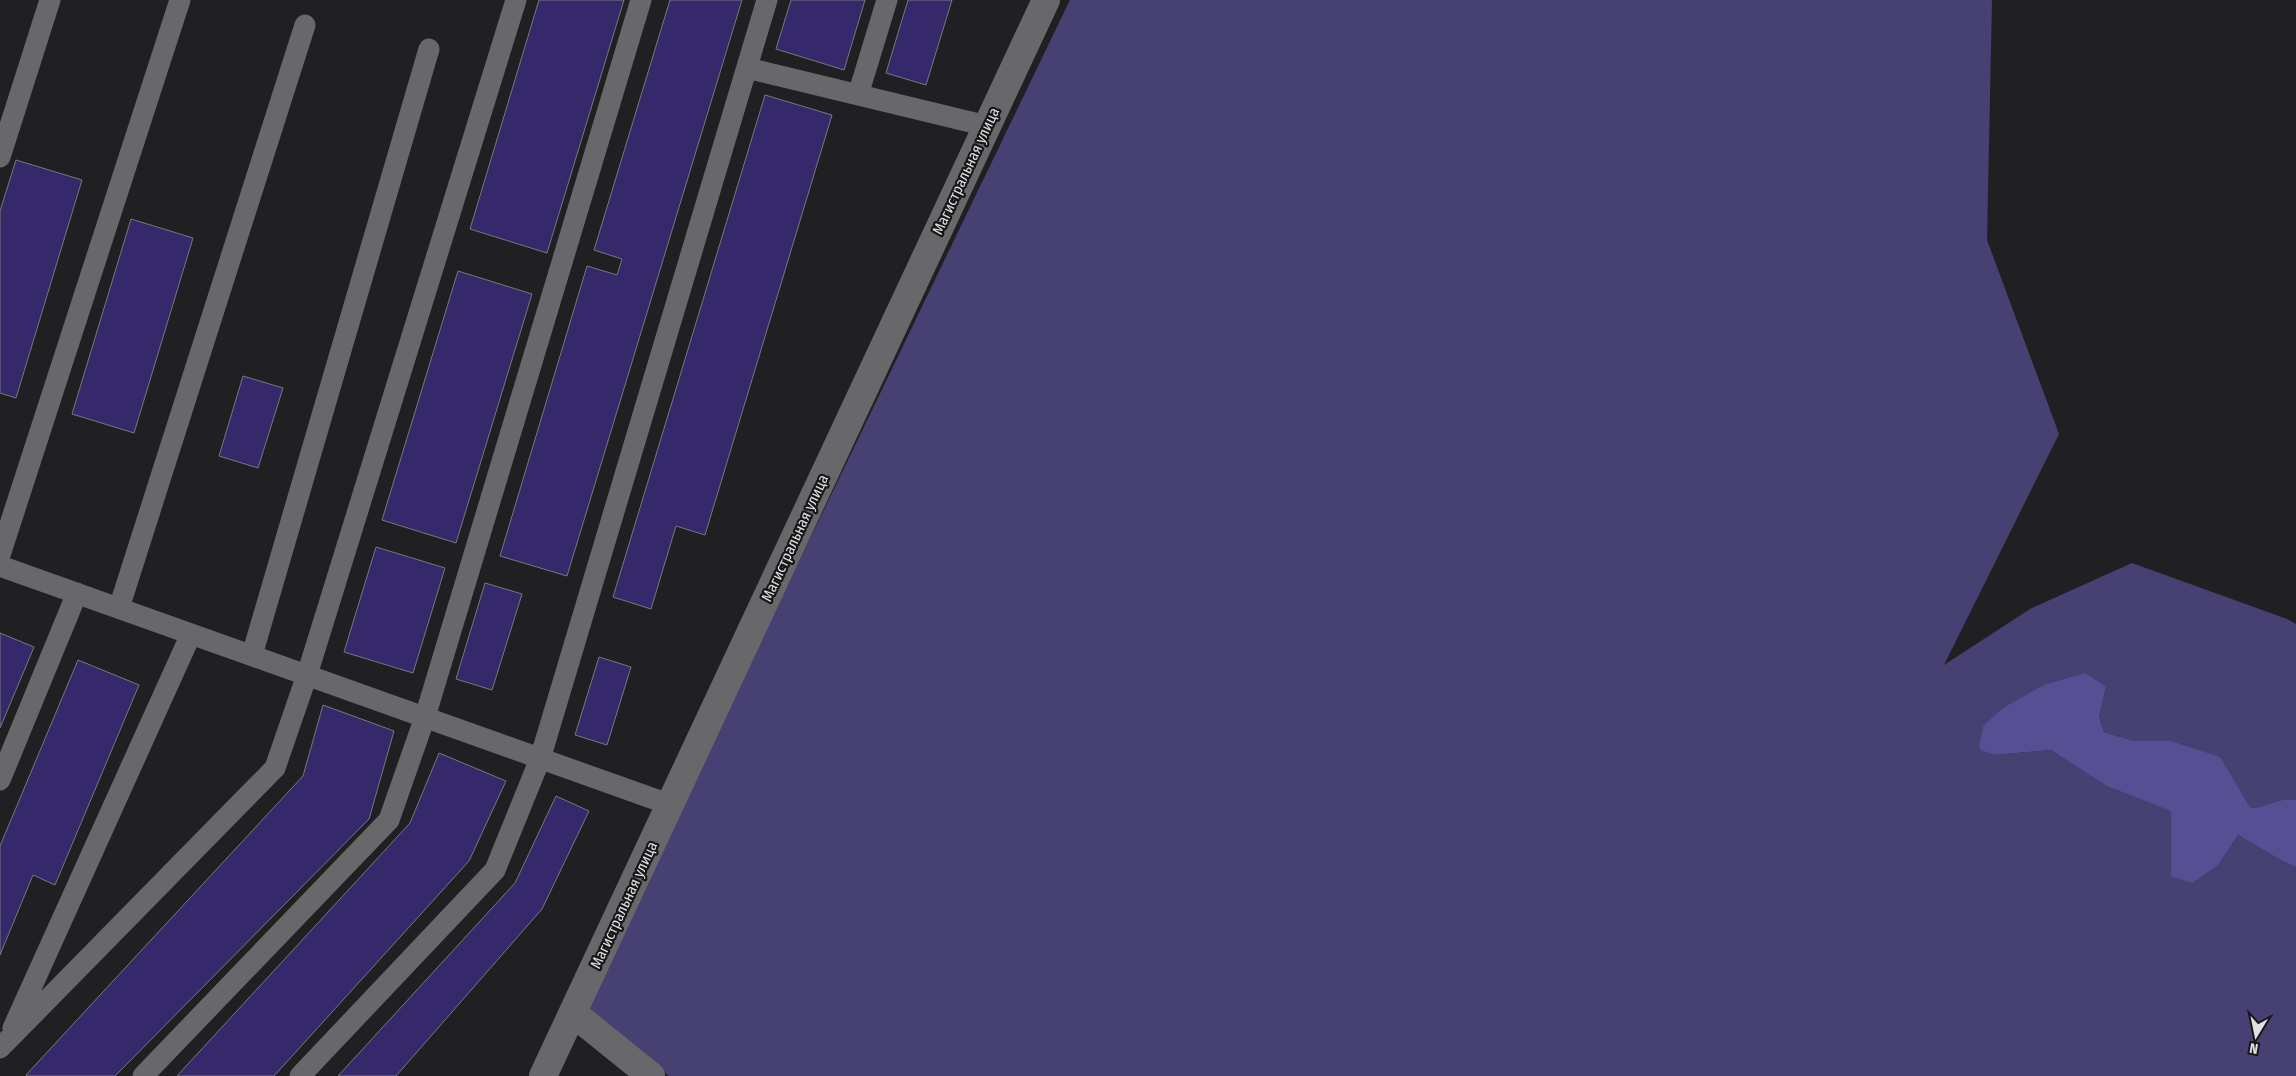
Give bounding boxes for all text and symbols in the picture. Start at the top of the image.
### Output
street label: Магистральная улица [929,105,1003,237]
street label: Магистральная улица [758,472,832,604]
street label: Магистральная улица [587,839,661,971]
north arrow [2231,1011,2281,1061]
text: N [2248,1039,2259,1057]

